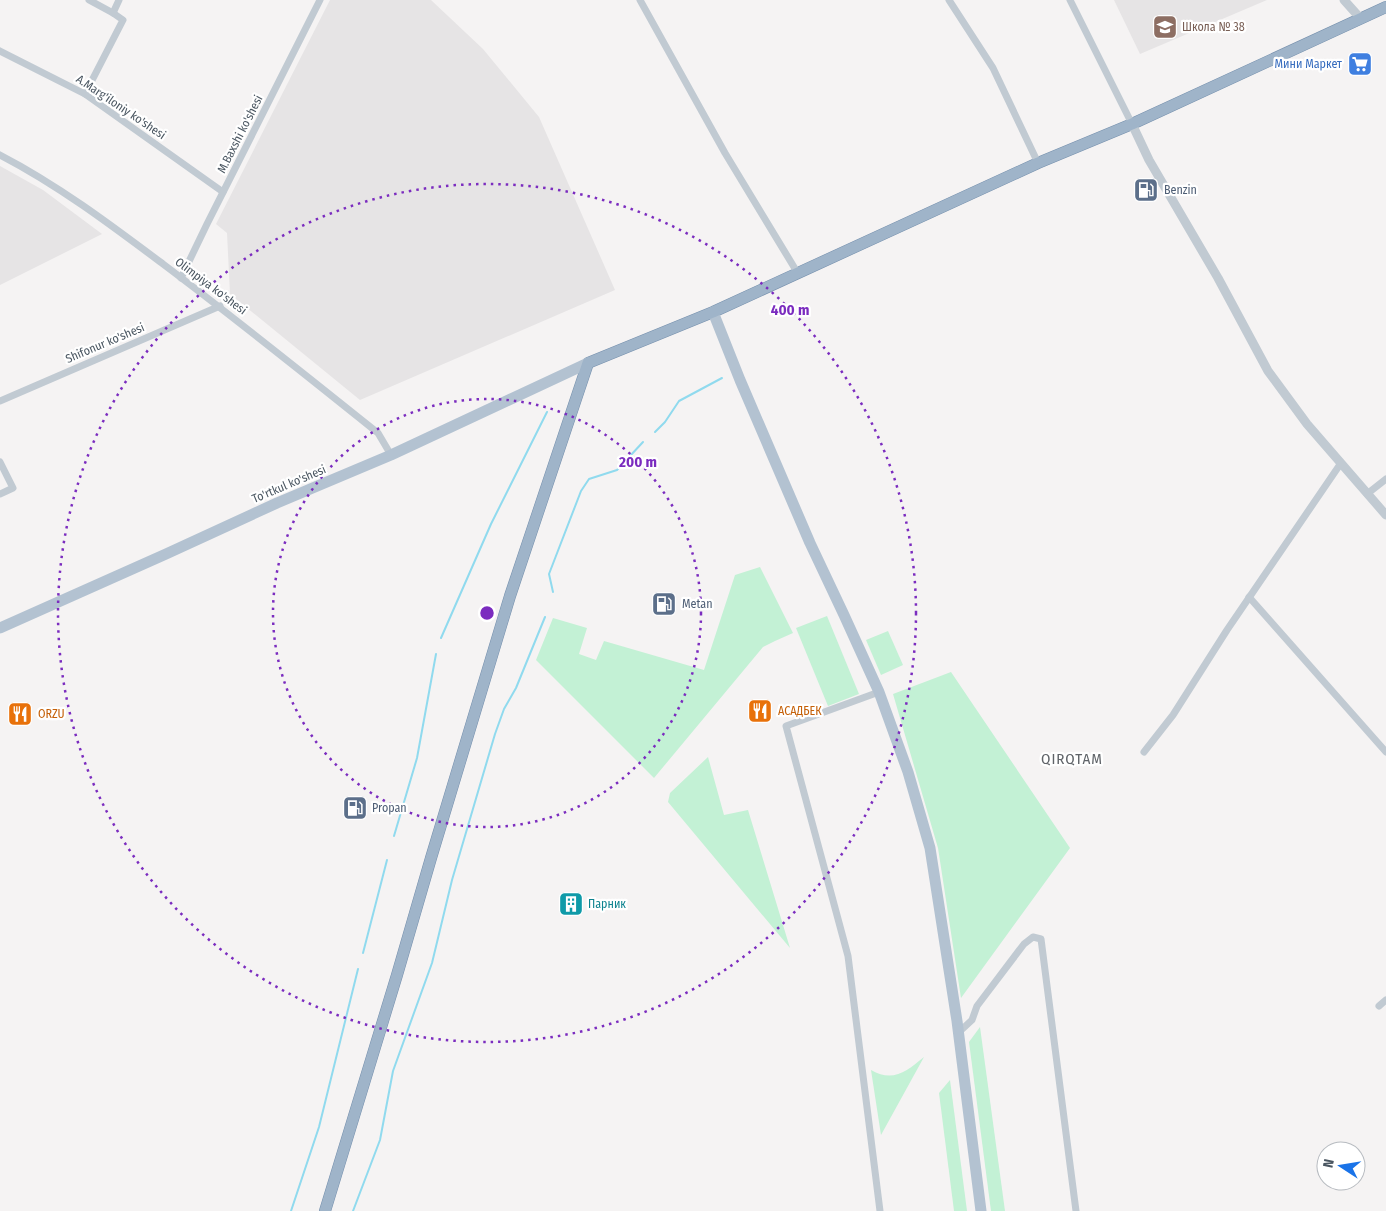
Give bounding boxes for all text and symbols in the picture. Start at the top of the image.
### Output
school or university icon: Школа № 38 [1152,14,1178,40]
place label: Школа № 38 [1182,20,1245,34]
supermarket icon: Мини Маркет [1347,51,1373,77]
place label: Мини Маркет [1275,57,1342,71]
street label: A.Marg'iloniy ko'shesi [74,72,168,142]
street label: M.Baxshi ko'shesi [214,93,266,175]
fuel station icon: Benzin [1133,177,1159,203]
place label: Benzin [1164,183,1197,197]
street label: Olimpiya ko'shesi [173,255,249,317]
text: 400 m [771,301,809,319]
street label: Shifonur ko'shesi [63,320,147,366]
text: 200 m [618,453,657,471]
street label: To'rtkul ko'shesi [250,462,328,506]
fuel station icon: Metan [651,591,677,617]
place label: Metan [682,597,713,611]
centre of rings [478,604,496,622]
restaurant icon: АСАДБЕК [747,698,773,724]
restaurant icon: ORZU [7,701,33,727]
place label: АСАДБЕК [778,704,822,718]
place label: ORZU [38,707,65,721]
district label: QIRQTAM [1041,750,1103,768]
fuel station icon: Propan [342,795,368,821]
place label: Propan [372,801,407,815]
building icon: Парник [558,891,584,917]
place label: Парник [588,897,626,911]
north arrow [1316,1141,1366,1191]
text: N [1320,1158,1338,1169]

